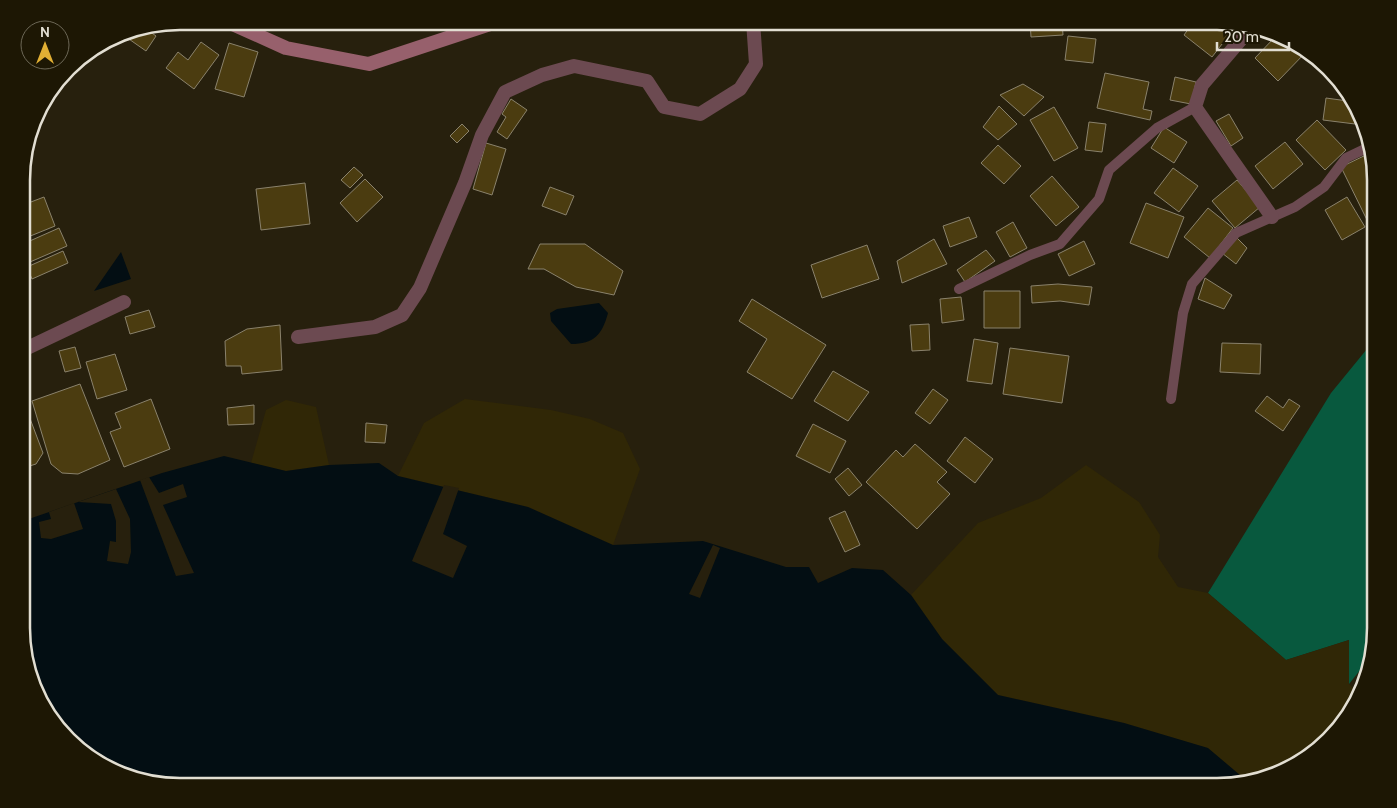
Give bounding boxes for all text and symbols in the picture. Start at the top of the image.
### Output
north arrow [20,20,70,70]
scale bar [1217,20,1290,52]
text: N [40,23,50,41]
text: 20 m [1224,28,1259,46]

